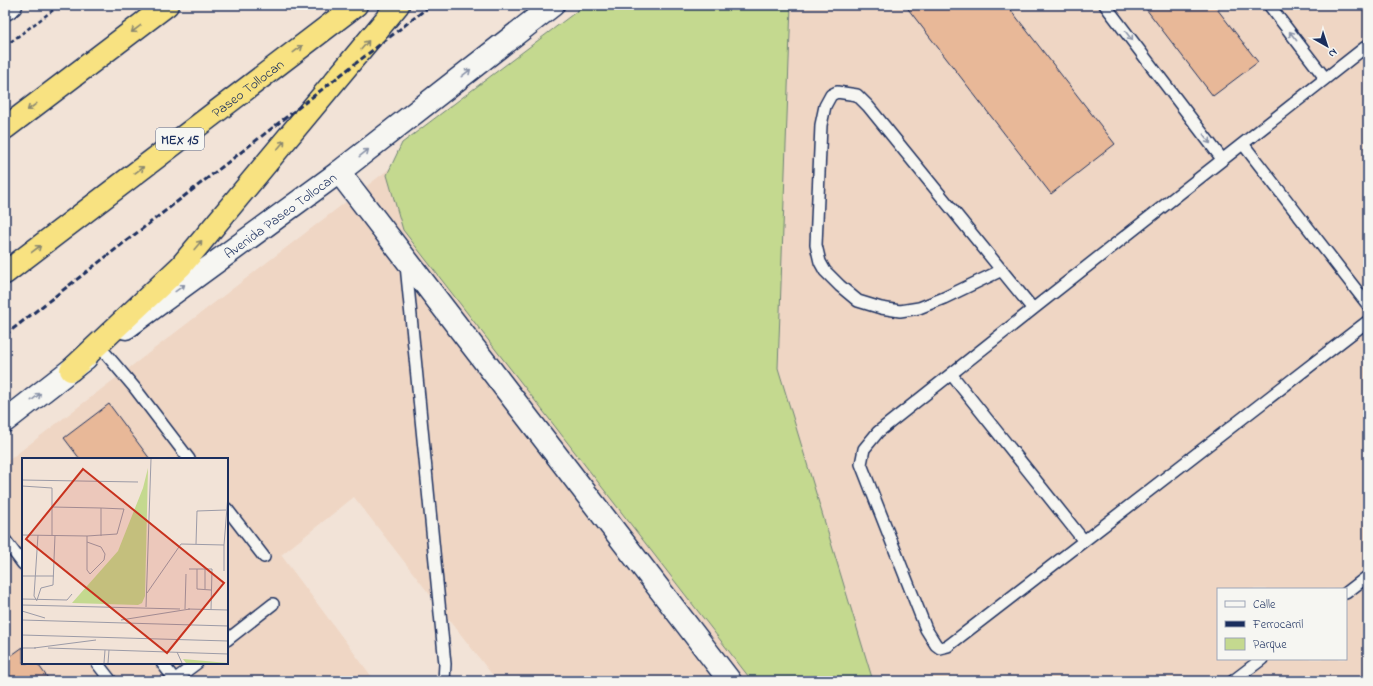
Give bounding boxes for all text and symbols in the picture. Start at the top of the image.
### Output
one-way arrow [131,24,142,33]
north arrow [1307,26,1347,66]
one-way arrow [1124,30,1133,41]
one-way arrow [1289,31,1297,42]
one-way arrow [360,39,369,50]
one-way arrow [293,44,304,53]
text: N [1325,44,1341,62]
street label: Paseo Tollocan [208,55,289,124]
one-way arrow [461,68,472,77]
one-way arrow [27,103,38,111]
road number: MEX 15 [156,128,204,150]
one-way arrow [1203,134,1212,145]
one-way arrow [277,139,286,150]
one-way arrow [358,148,369,157]
one-way arrow [134,166,145,174]
street label: Avenida Paseo Tollocan [220,168,342,265]
one-way arrow [194,239,203,250]
one-way arrow [30,245,41,253]
one-way arrow [175,284,186,292]
one-way arrow [30,393,41,401]
inset map [22,458,228,664]
legend [1217,588,1347,660]
text: Calle [1253,596,1276,614]
text: Ferrocarril [1252,616,1303,634]
text: Parque [1253,636,1287,654]

